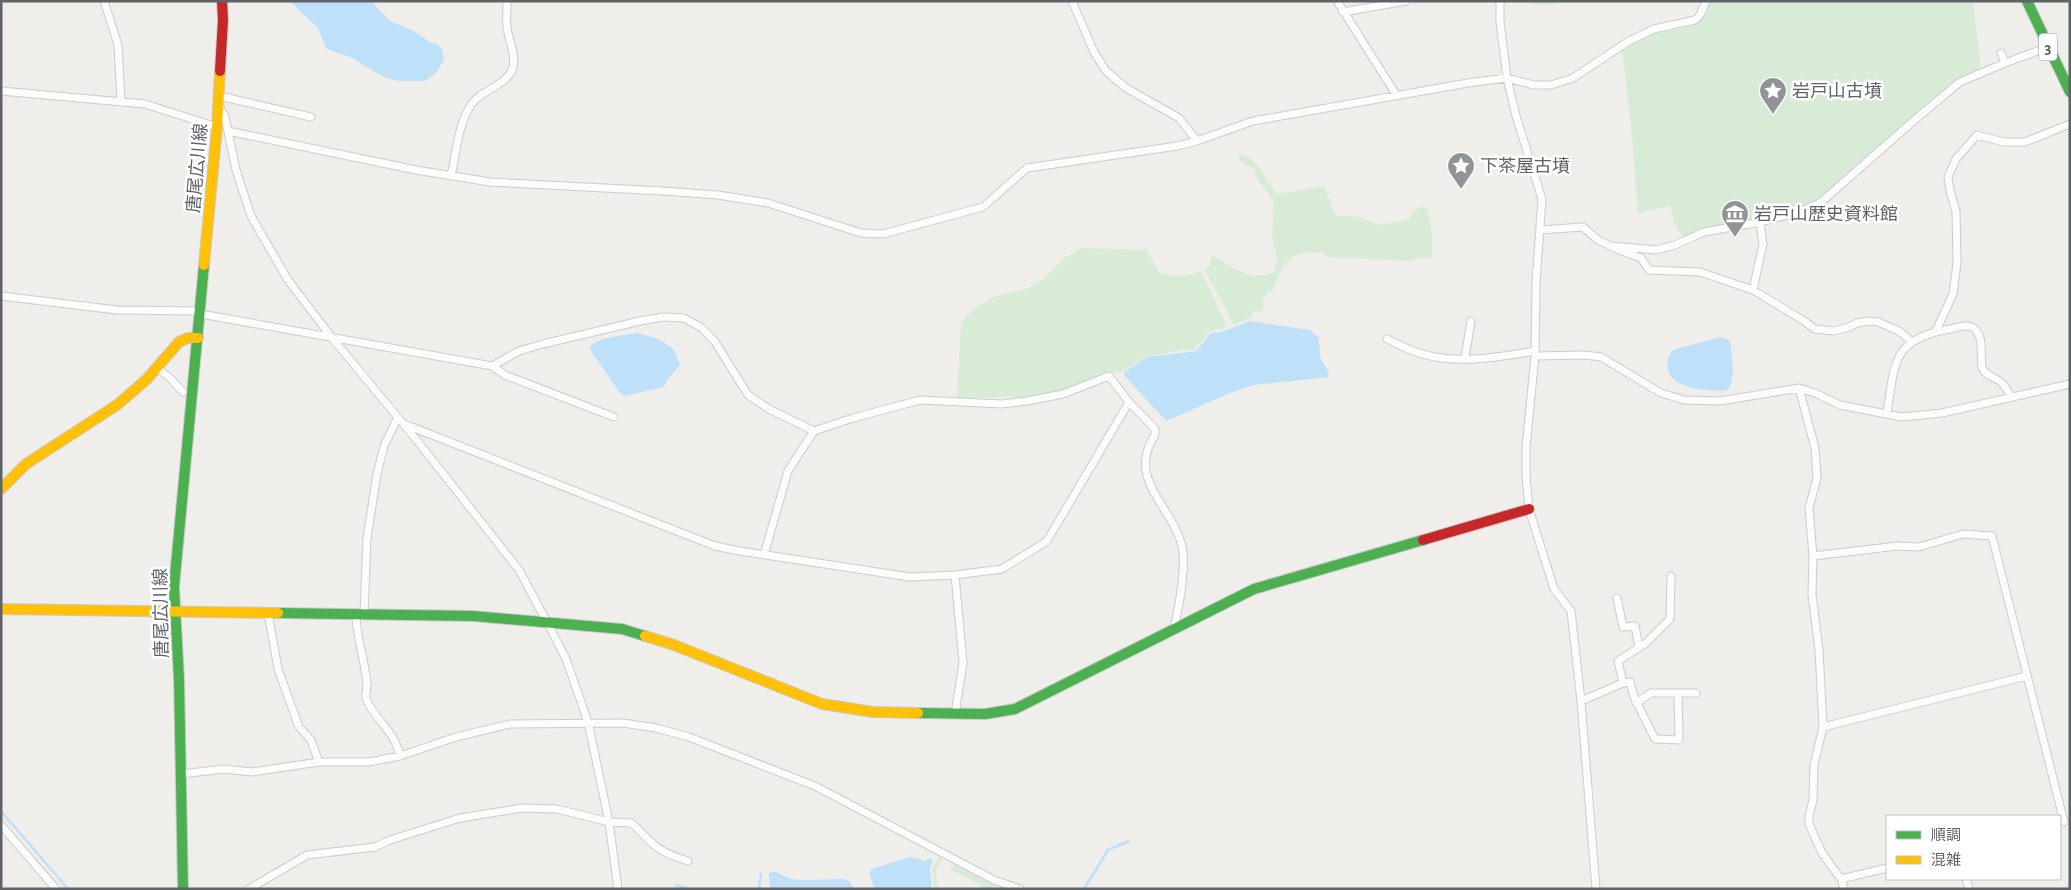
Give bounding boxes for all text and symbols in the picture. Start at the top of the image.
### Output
road number: 3 [2039,34,2057,61]
place icon: 岩戸山古墳 [1758,76,1788,115]
place label: 岩戸山古墳 [1792,82,1882,101]
street label: 唐尾広川線 [183,122,211,214]
place icon: 下茶屋古墳 [1446,151,1476,190]
place label: 下茶屋古墳 [1480,157,1570,176]
museum icon: 岩戸山歴史資料館 [1720,199,1750,238]
place label: 岩戸山歴史資料館 [1754,204,1898,224]
street label: 唐尾広川線 [150,568,172,658]
legend [1886,815,2061,880]
text: 順調 [1931,828,1961,843]
text: 混雑 [1931,852,1961,868]

